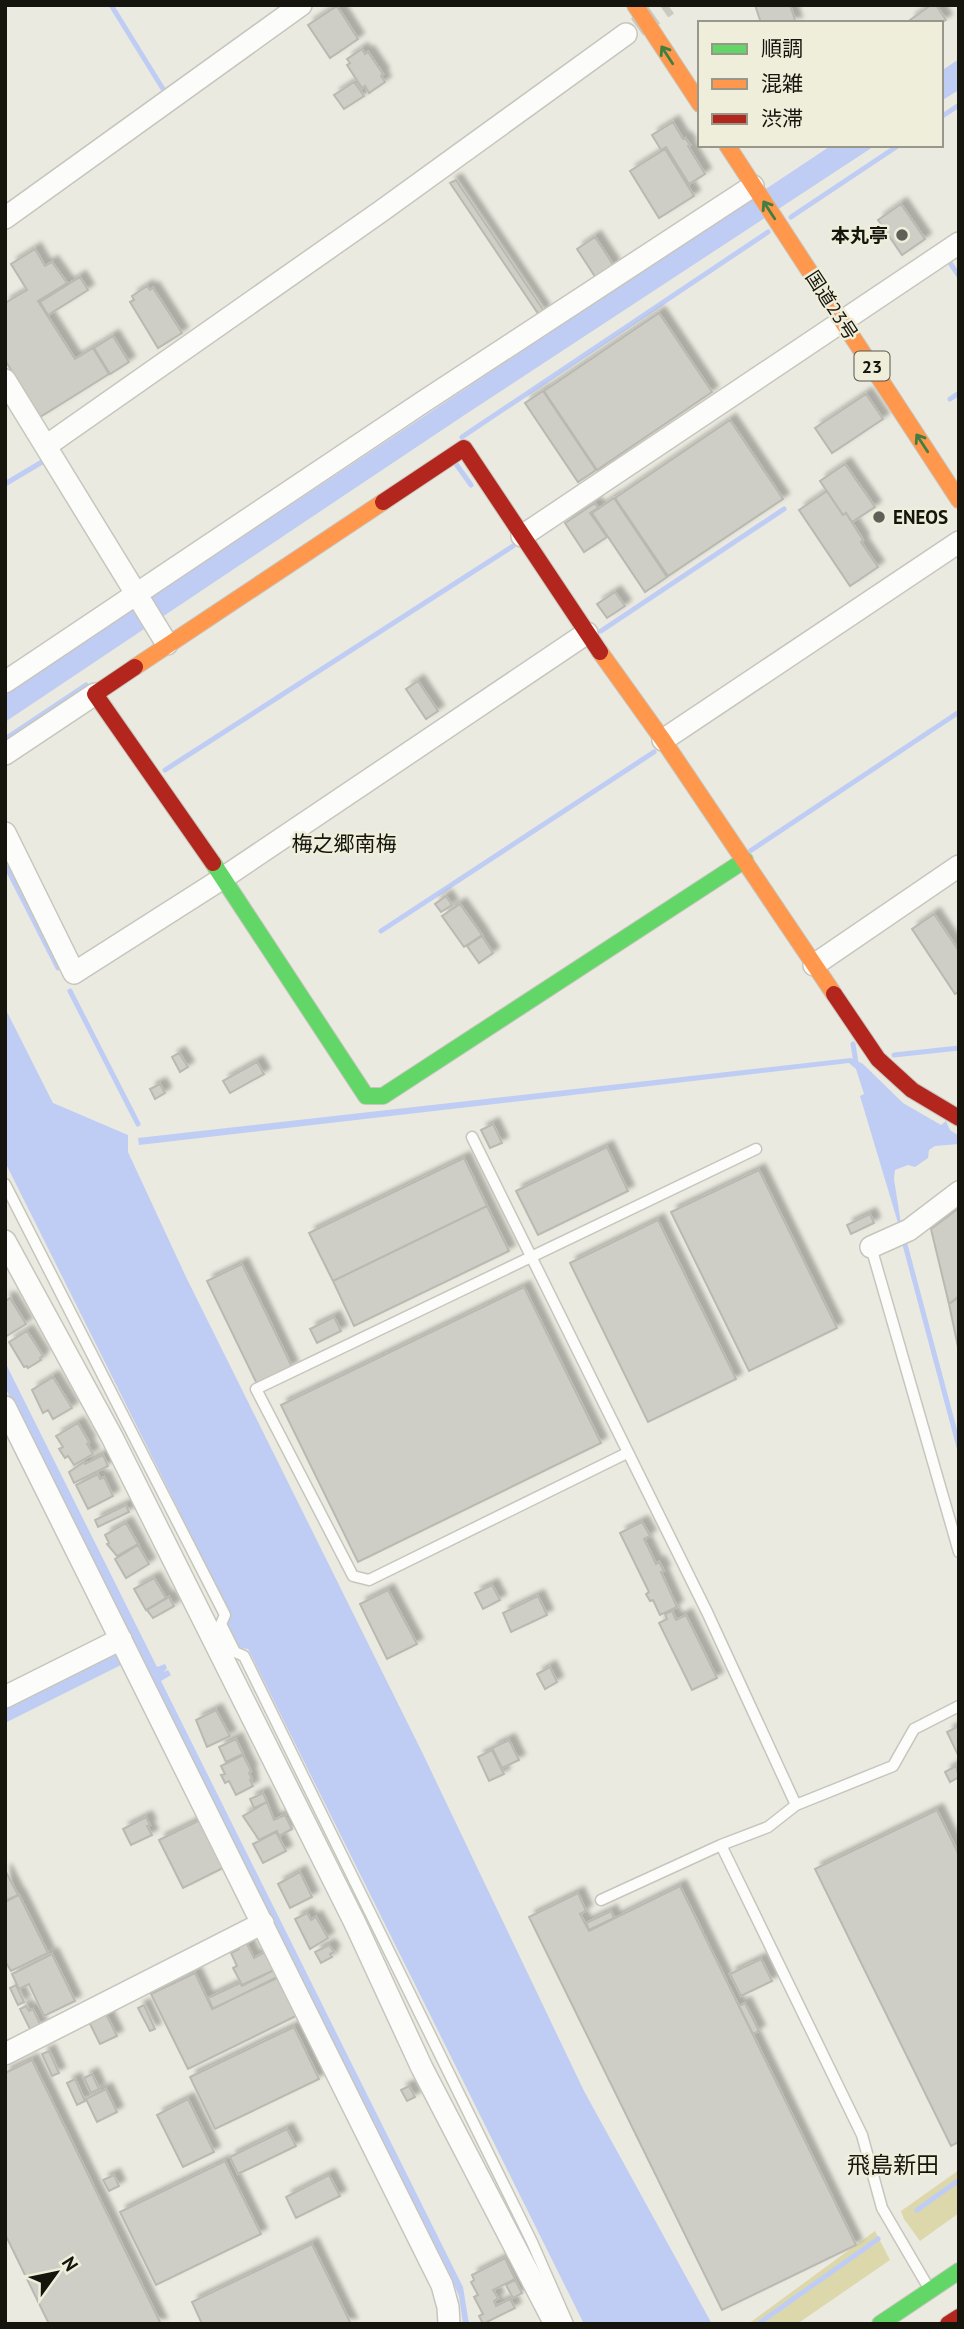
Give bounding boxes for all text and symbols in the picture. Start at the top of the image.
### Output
legend [698,21,943,147]
text: 順調 [761,35,803,62]
one-way arrow [660,45,674,65]
text: 混雑 [761,70,803,97]
text: 渋滞 [761,105,803,132]
one-way arrow [762,201,777,220]
place label: 本丸亭 [831,223,888,247]
marker: 本丸亭 [894,227,910,243]
street label: 国道23号 [801,266,863,344]
road number: 23 [854,352,890,380]
one-way arrow [914,434,929,453]
place label: ENEOS [893,505,948,529]
marker: ENEOS [871,509,887,525]
district label: 梅之郷南梅 [292,830,397,857]
district label: 飛島新田 [847,2150,939,2179]
north arrow [21,2238,91,2308]
text: N [57,2252,84,2276]

